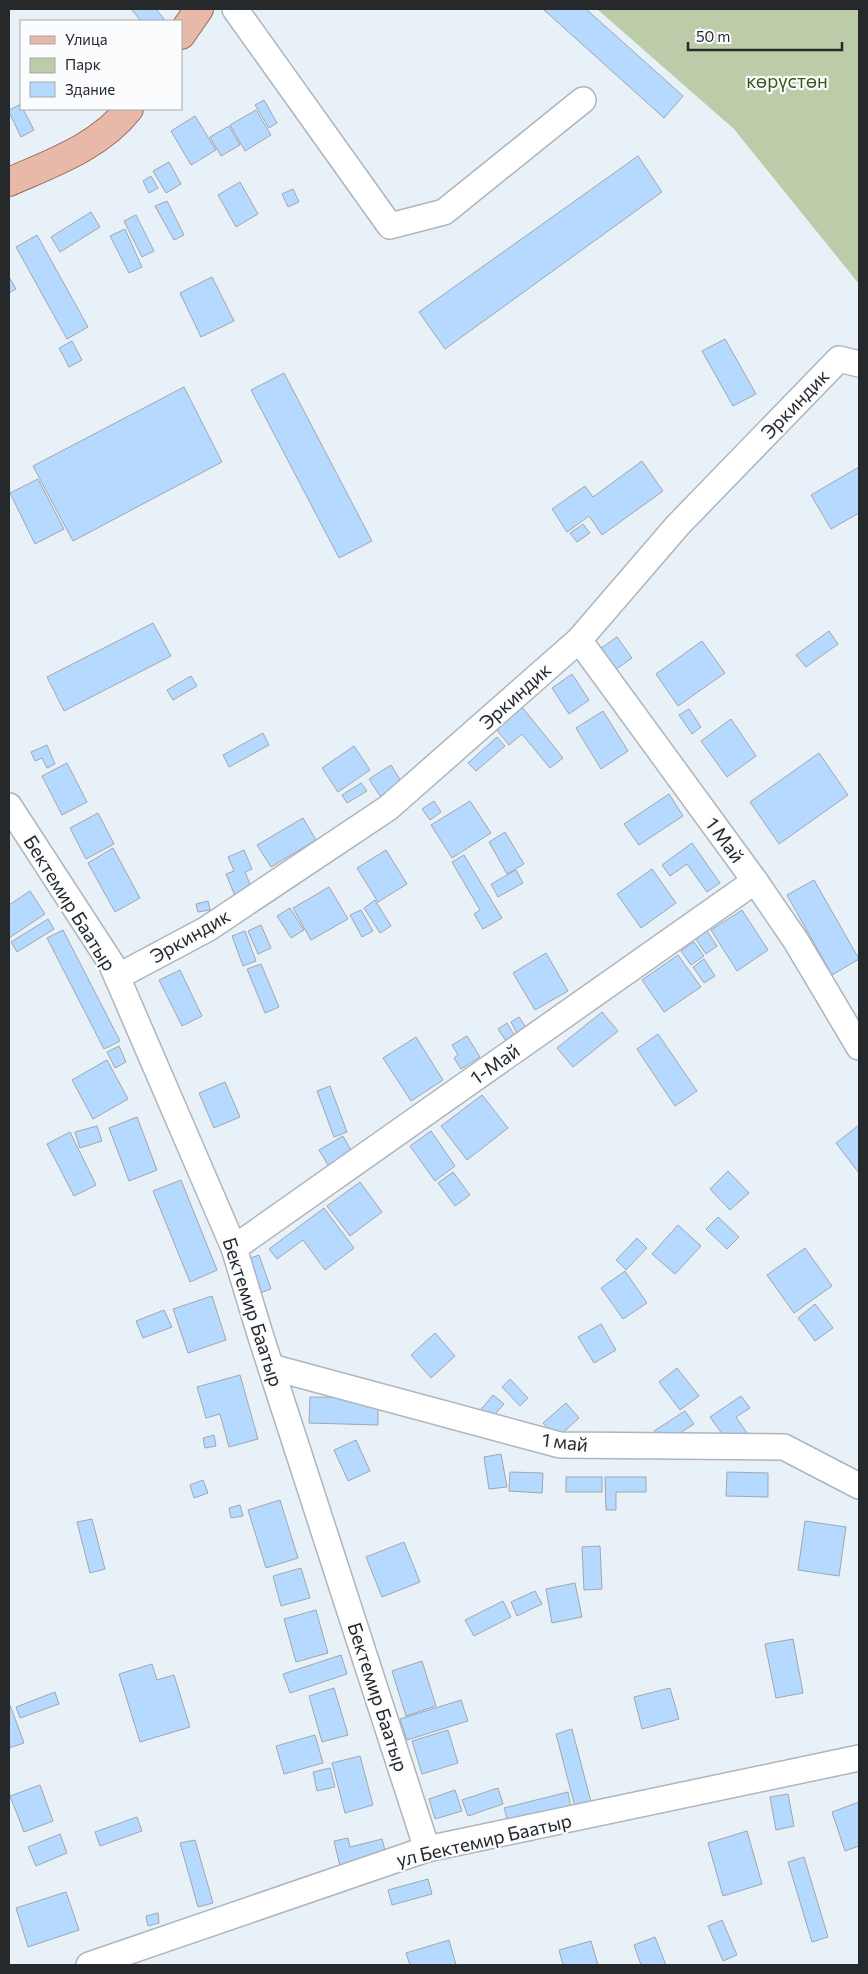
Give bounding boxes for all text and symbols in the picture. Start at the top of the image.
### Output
legend [20,20,182,110]
scale bar [688,20,842,52]
text: 50 m [696,27,730,45]
text: Улица [65,30,107,48]
text: Парк [65,55,101,73]
park label: көрүстөн [746,69,828,92]
text: Здание [65,80,115,98]
street label: Эркиндик [756,364,834,443]
street label: Эркиндик [474,658,555,734]
street label: 1 Май [701,813,750,867]
street label: Бектемир Баатыр [19,831,121,975]
street label: Эркиндик [146,904,234,968]
street label: 1-Май [466,1038,524,1089]
street label: Бектемир Баатыр [219,1234,288,1389]
street label: 1 май [541,1427,589,1456]
street label: Бектемир Баатыр [344,1619,413,1774]
street label: ул Бектемир Баатыр [394,1808,574,1871]

